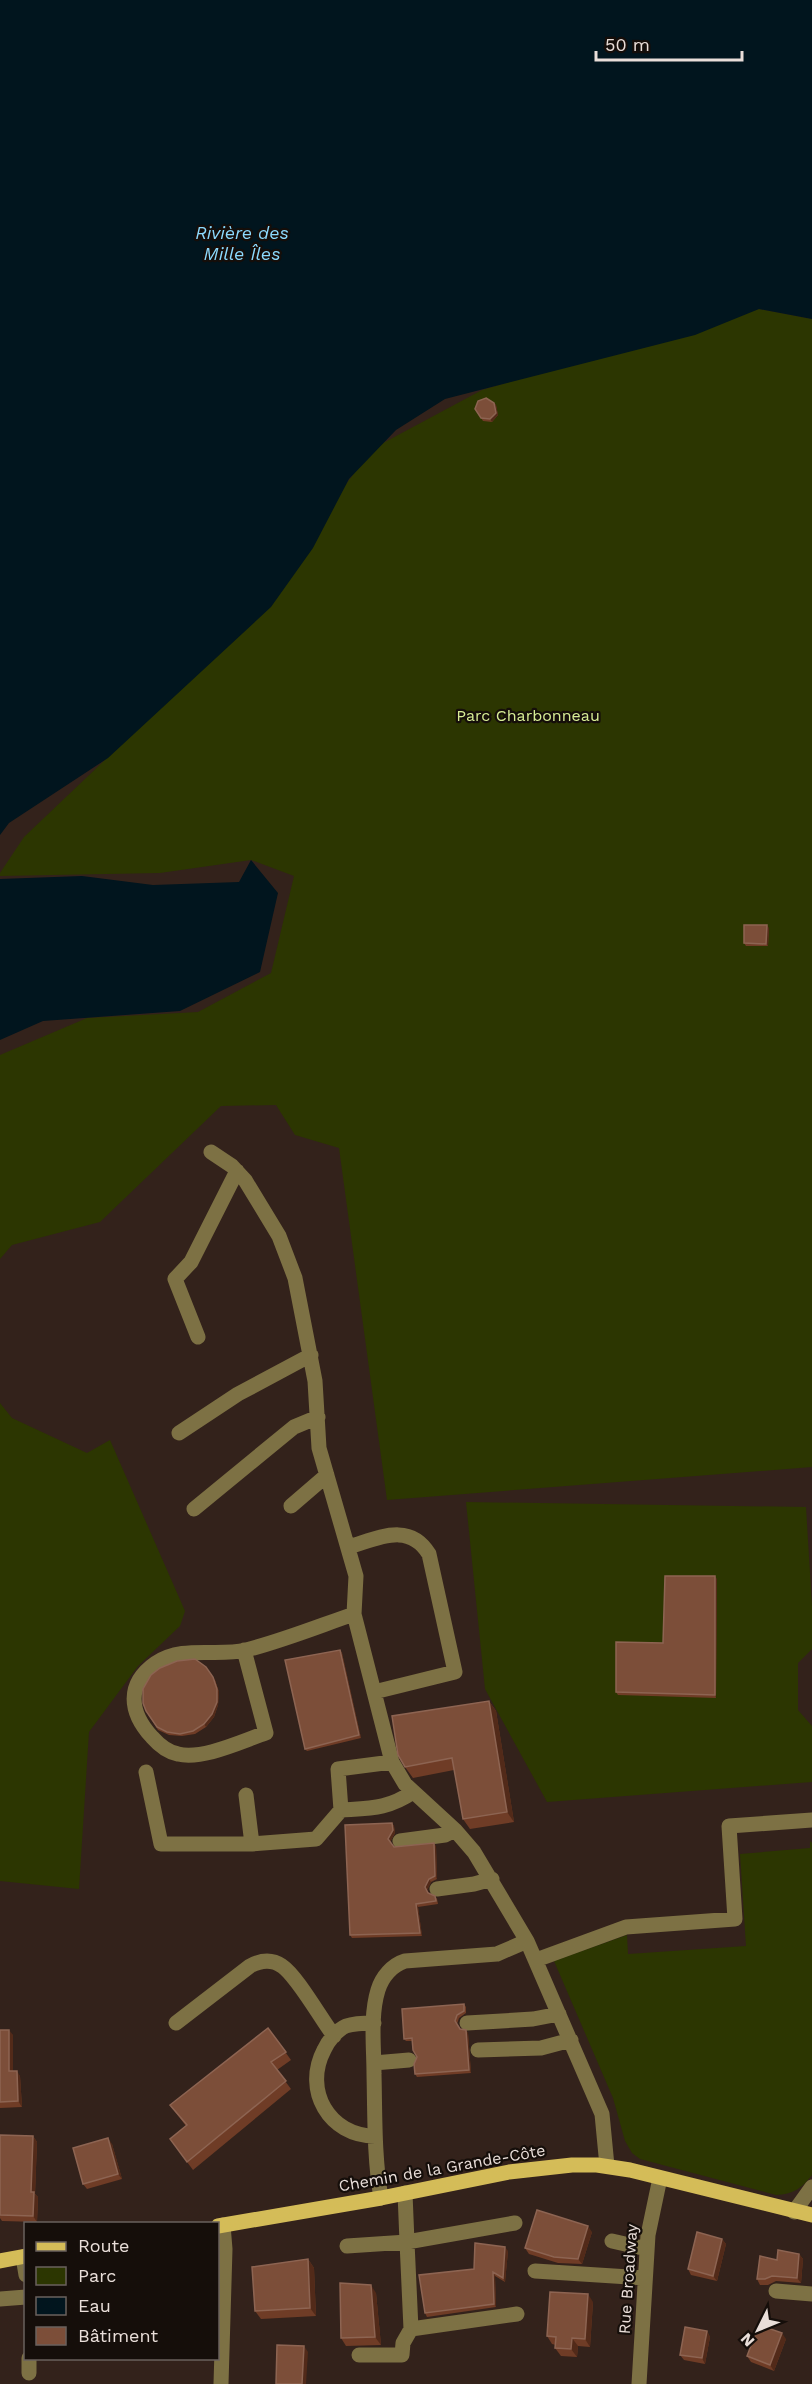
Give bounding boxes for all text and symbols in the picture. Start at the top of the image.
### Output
scale bar [596,24,742,62]
text: 50 m [605,34,650,55]
water label: Rivière des Mille Îles [195,222,289,264]
park label: Parc Charbonneau [456,706,600,725]
street label: Chemin de la Grande-Côte [337,2140,547,2196]
legend [24,2222,219,2360]
street label: Rue Broadway [615,2222,641,2335]
text: Route [78,2235,130,2256]
text: Parc [78,2265,116,2286]
text: Eau [78,2295,111,2316]
north arrow [728,2300,788,2360]
text: Bâtiment [78,2325,158,2346]
text: N [736,2329,758,2351]

